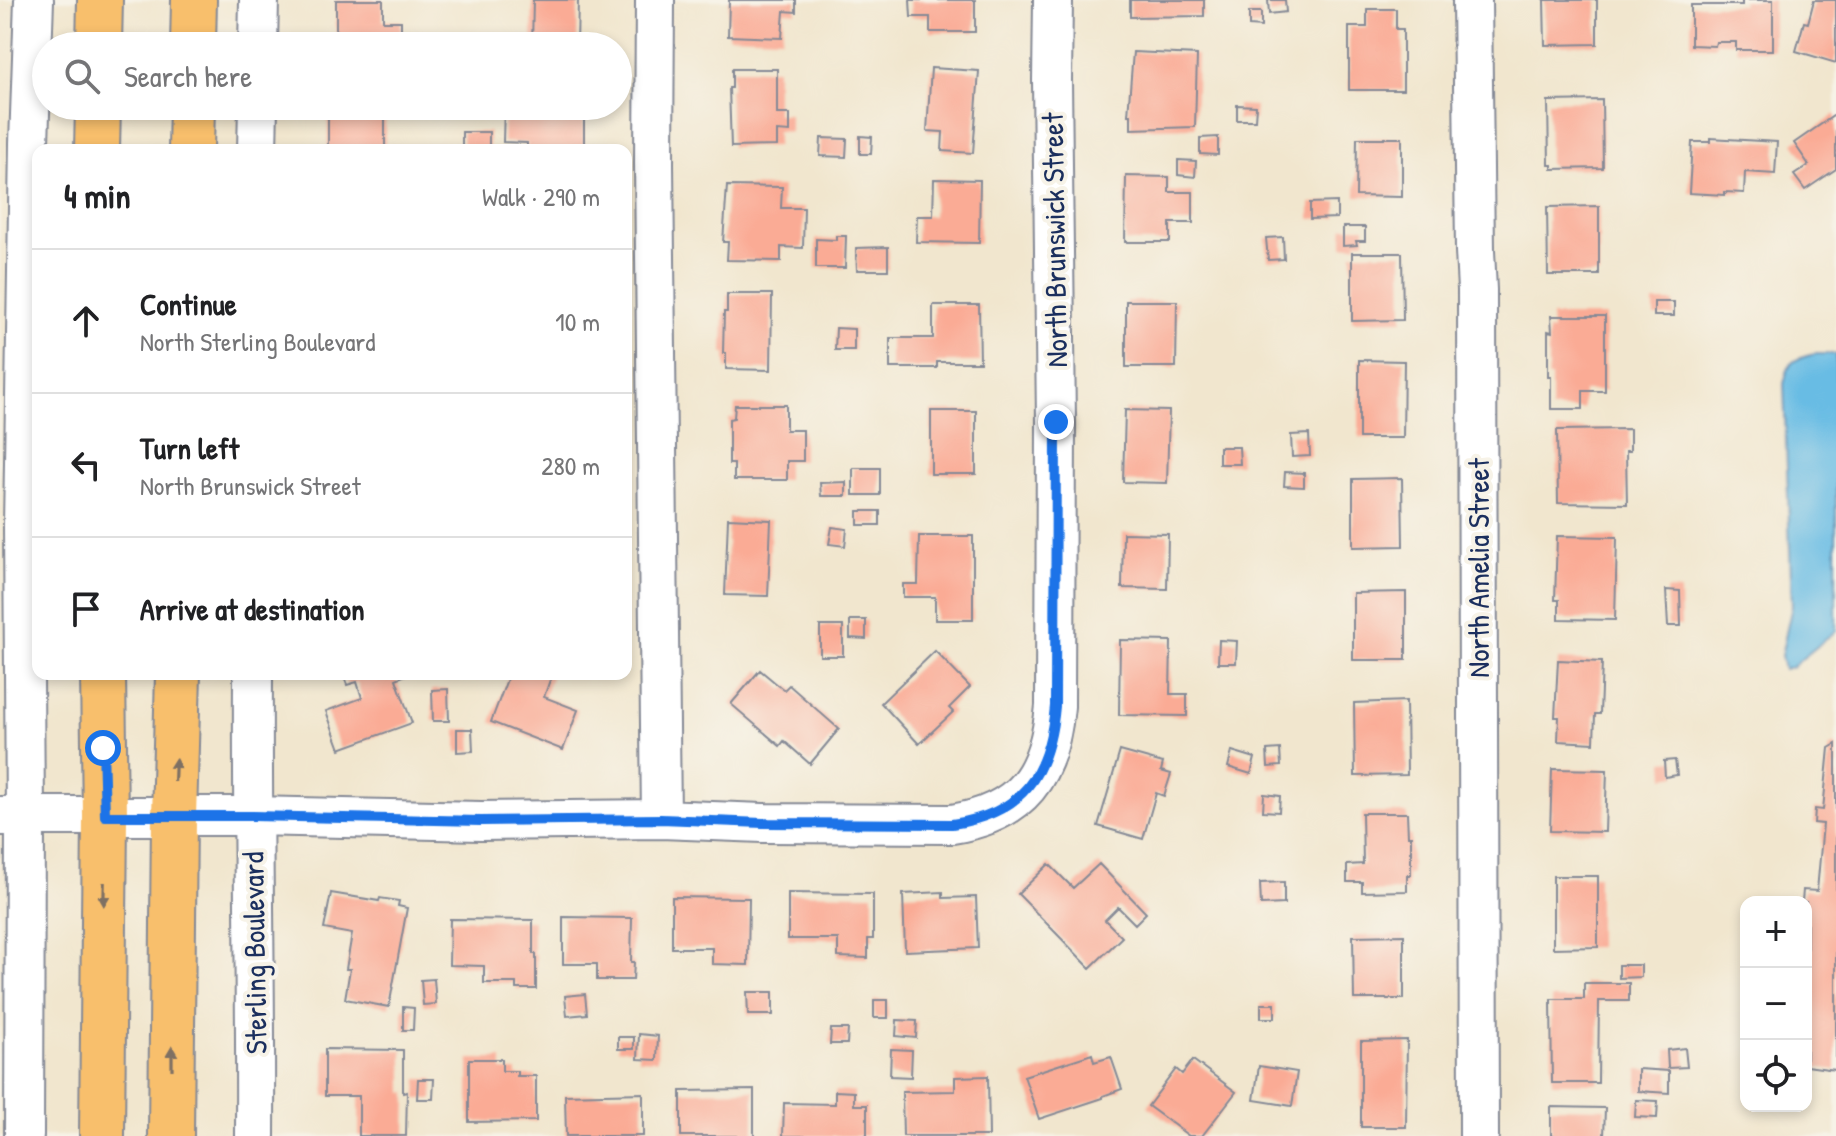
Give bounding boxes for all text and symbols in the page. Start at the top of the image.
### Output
search box [32,32,632,120]
icon: search [60,54,104,98]
text: Search here [124,56,252,96]
street label: North Brunswick Street [1032,112,1076,368]
text: 4 min [64,173,131,219]
text: Walk · 290 m [482,179,600,214]
text: Continue [140,284,237,324]
icon: ahead [64,299,108,343]
text: 10 m [555,304,600,339]
text: North Sterling Boulevard [140,324,376,359]
route end [1038,404,1074,440]
text: Turn left [140,428,239,468]
icon: left [64,443,108,487]
text: 280 m [541,448,600,483]
street label: North Amelia Street [1458,458,1498,678]
text: North Brunswick Street [140,468,361,503]
icon: arrive [64,587,108,631]
text: Arrive at destination [140,589,365,629]
route start [85,730,121,766]
one-way arrow [169,757,182,782]
street label: Sterling Boulevard [232,851,276,1054]
one-way arrow [98,882,110,907]
map controls [1740,896,1812,1112]
button: + [1740,896,1812,968]
button: − [1740,968,1812,1040]
button: locate [1740,1040,1812,1112]
one-way arrow [165,1045,178,1070]

